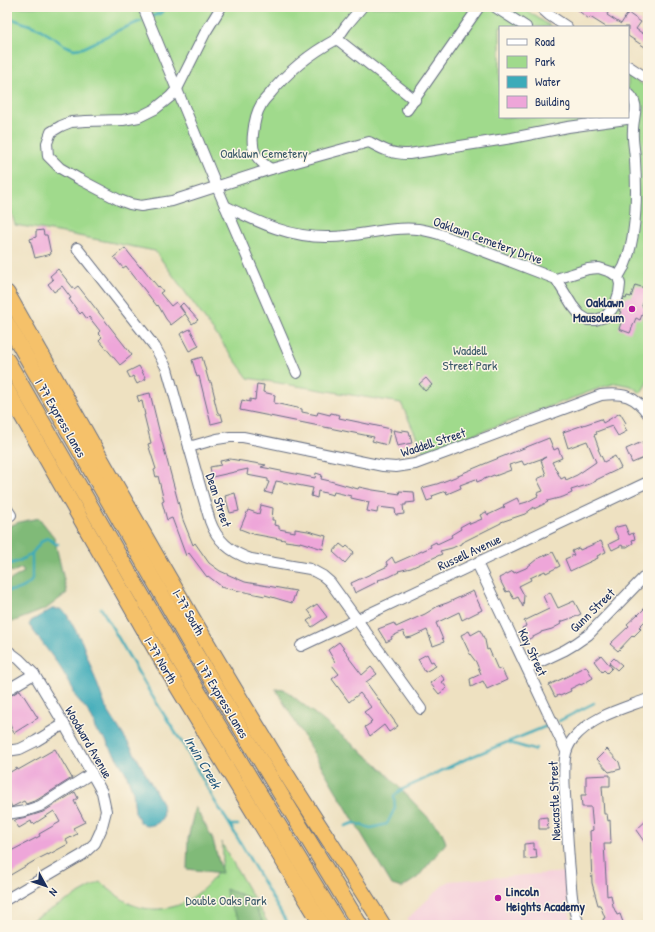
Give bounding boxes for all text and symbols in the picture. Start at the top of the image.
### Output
legend [499,26,629,118]
text: Road [535,33,555,50]
text: Park [535,53,555,70]
text: Water [535,73,561,90]
text: Building [535,93,570,110]
park label: Oaklawn Cemetery [220,144,308,162]
street label: Oaklawn Cemetery Drive [431,212,545,268]
place label: Oaklawn Mausoleum [573,293,624,326]
marker: Oaklawn Mausoleum [627,304,637,314]
park label: Waddell Street Park [442,341,498,374]
street label: I 77 Express Lanes [31,375,91,461]
street label: Waddell Street [398,423,468,461]
street label: Dean Street [202,471,236,530]
street label: Russell Avenue [434,530,504,574]
street label: Gunn Street [565,584,619,636]
street label: I-77 South [169,586,210,639]
street label: Kay Street [514,625,552,679]
street label: I-77 North [140,633,182,687]
street label: I 77 Express Lanes [193,657,253,741]
street label: Woodward Avenue [61,703,117,781]
water label: Irwin Creek [180,732,227,792]
street label: Newcastle Street [544,760,564,841]
north arrow [26,866,66,906]
place label: Lincoln Heights Academy [506,882,585,916]
text: N [46,886,61,899]
park label: Double Oaks Park [185,891,267,909]
marker: Lincoln Heights Academy [493,893,503,903]

